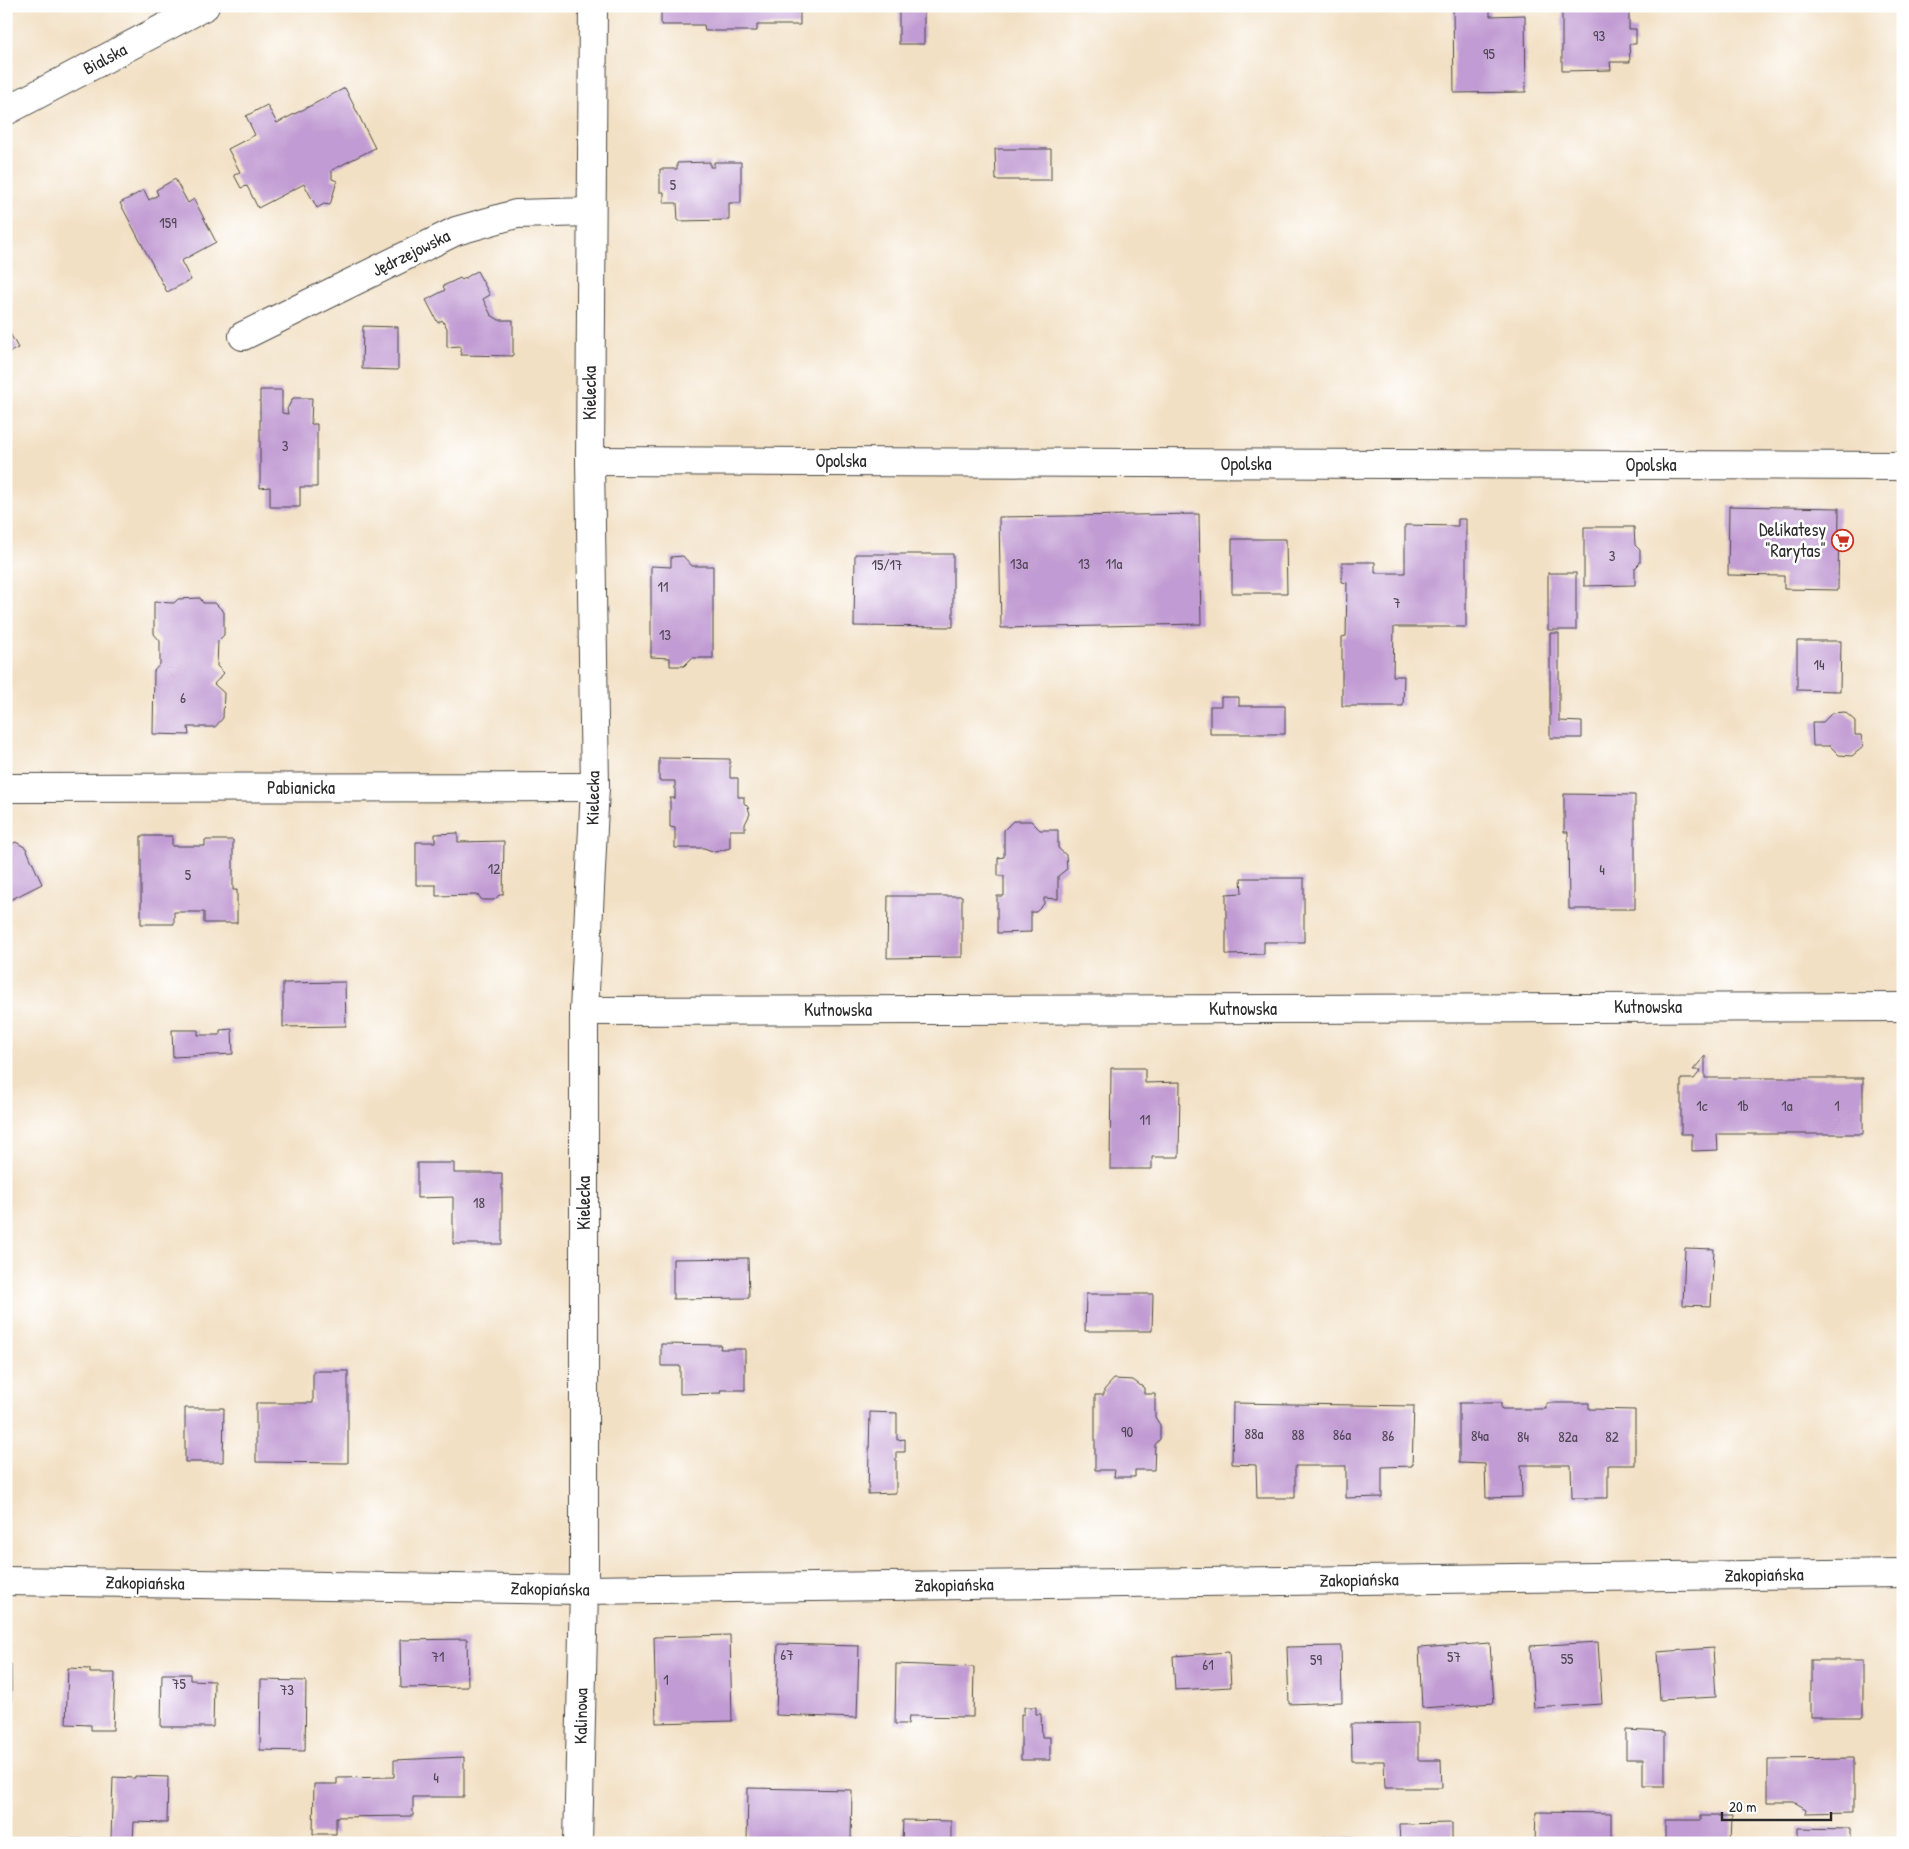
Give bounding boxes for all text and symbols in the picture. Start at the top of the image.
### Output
house number: 93 [1593,25,1605,46]
street label: Bialska [78,37,131,81]
house number: 95 [1483,43,1496,64]
house number: 5 [670,174,677,195]
house number: 159 [159,212,177,233]
street label: Jędrzejowska [368,223,454,282]
street label: Kielecka [577,366,602,420]
house number: 3 [282,435,289,456]
street label: Opolska [815,448,867,473]
street label: Opolska [1220,451,1272,476]
street label: Opolska [1625,452,1677,477]
place label: Delikatesy "Rarytas" [1759,517,1826,563]
supermarket icon: Delikatesy "Rarytas" [1830,528,1854,552]
house number: 3 [1609,545,1616,566]
house number: 13a [1010,553,1028,574]
house number: 13 [1078,553,1090,574]
house number: 11a [1106,553,1122,574]
house number: 15/17 [871,554,903,575]
house number: 11 [658,576,668,597]
house number: 7 [1393,592,1401,613]
house number: 13 [659,624,671,645]
house number: 14 [1813,654,1825,675]
house number: 6 [180,687,186,708]
street label: Kielecka [580,771,605,825]
street label: Pabianicka [267,775,335,800]
house number: 12 [488,858,500,879]
house number: 4 [1599,859,1605,880]
house number: 5 [185,864,192,885]
street label: Kutnowska [1614,994,1682,1019]
street label: Kutnowska [1209,996,1277,1021]
street label: Kutnowska [804,997,872,1022]
house number: 1c [1696,1095,1708,1116]
house number: 1b [1737,1095,1749,1116]
house number: 1a [1781,1095,1793,1116]
house number: 1 [1834,1095,1840,1116]
house number: 11 [1140,1109,1150,1130]
street label: Kielecka [571,1176,596,1230]
house number: 18 [473,1192,485,1213]
house number: 90 [1121,1421,1133,1442]
house number: 88a [1245,1423,1264,1444]
house number: 88 [1292,1424,1305,1445]
house number: 86a [1333,1424,1351,1445]
house number: 86 [1382,1425,1394,1446]
house number: 84a [1471,1425,1489,1446]
house number: 84 [1517,1426,1529,1447]
house number: 82a [1558,1426,1578,1447]
house number: 82 [1605,1426,1619,1447]
street label: Zakopiańska [1724,1561,1804,1588]
street label: Zakopiańska [1319,1566,1399,1593]
street label: Zakopiańska [105,1569,185,1596]
street label: Zakopiańska [914,1571,994,1598]
street label: Zakopiańska [510,1575,590,1602]
house number: 67 [780,1644,794,1665]
house number: 71 [432,1646,444,1667]
house number: 57 [1447,1646,1461,1667]
house number: 55 [1561,1648,1574,1669]
house number: 59 [1310,1649,1322,1670]
house number: 61 [1202,1654,1214,1675]
house number: 1 [663,1669,669,1690]
house number: 75 [172,1673,187,1694]
house number: 73 [280,1679,294,1700]
street label: Kalinowa [568,1688,593,1744]
house number: 4 [433,1767,439,1788]
scale bar [1722,1789,1830,1821]
text: 20 m [1729,1796,1756,1817]

